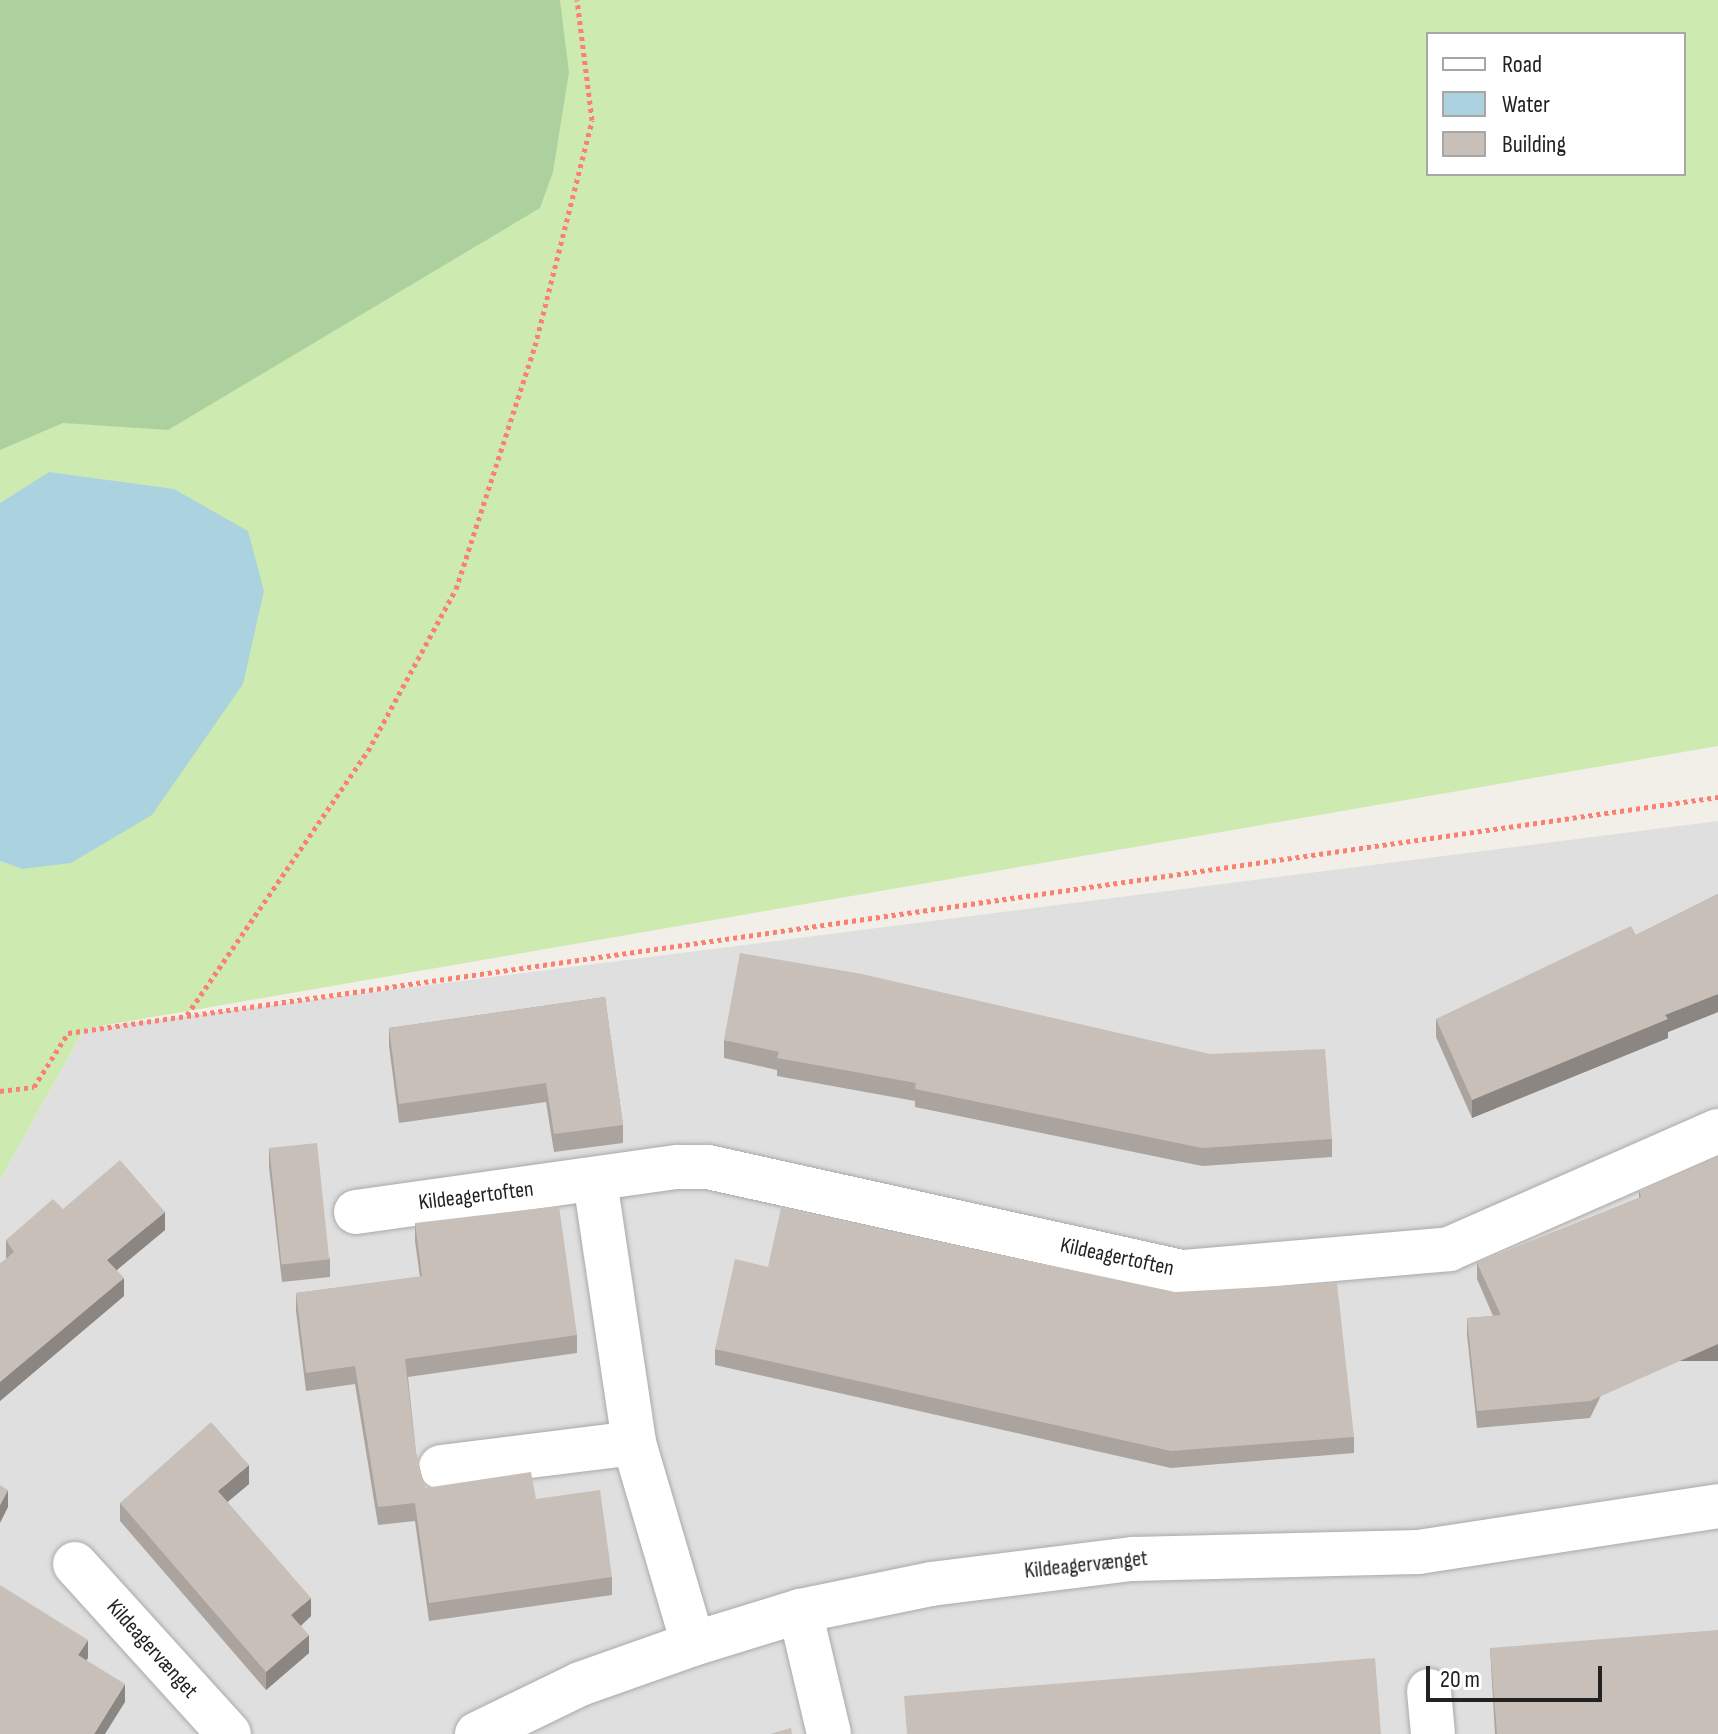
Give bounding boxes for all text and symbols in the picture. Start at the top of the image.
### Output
legend [1426,32,1686,176]
text: Road [1502,50,1542,79]
text: Water [1502,90,1550,119]
text: Building [1502,130,1566,159]
street label: Kildeagertoften [417,1176,535,1216]
street label: Kildeagertoften [1058,1232,1176,1282]
street label: Kildeagervænget [1023,1545,1149,1585]
street label: Kildeagervænget [101,1594,203,1704]
scale bar [1430,1650,1606,1700]
text: 20 m [1440,1665,1480,1694]

